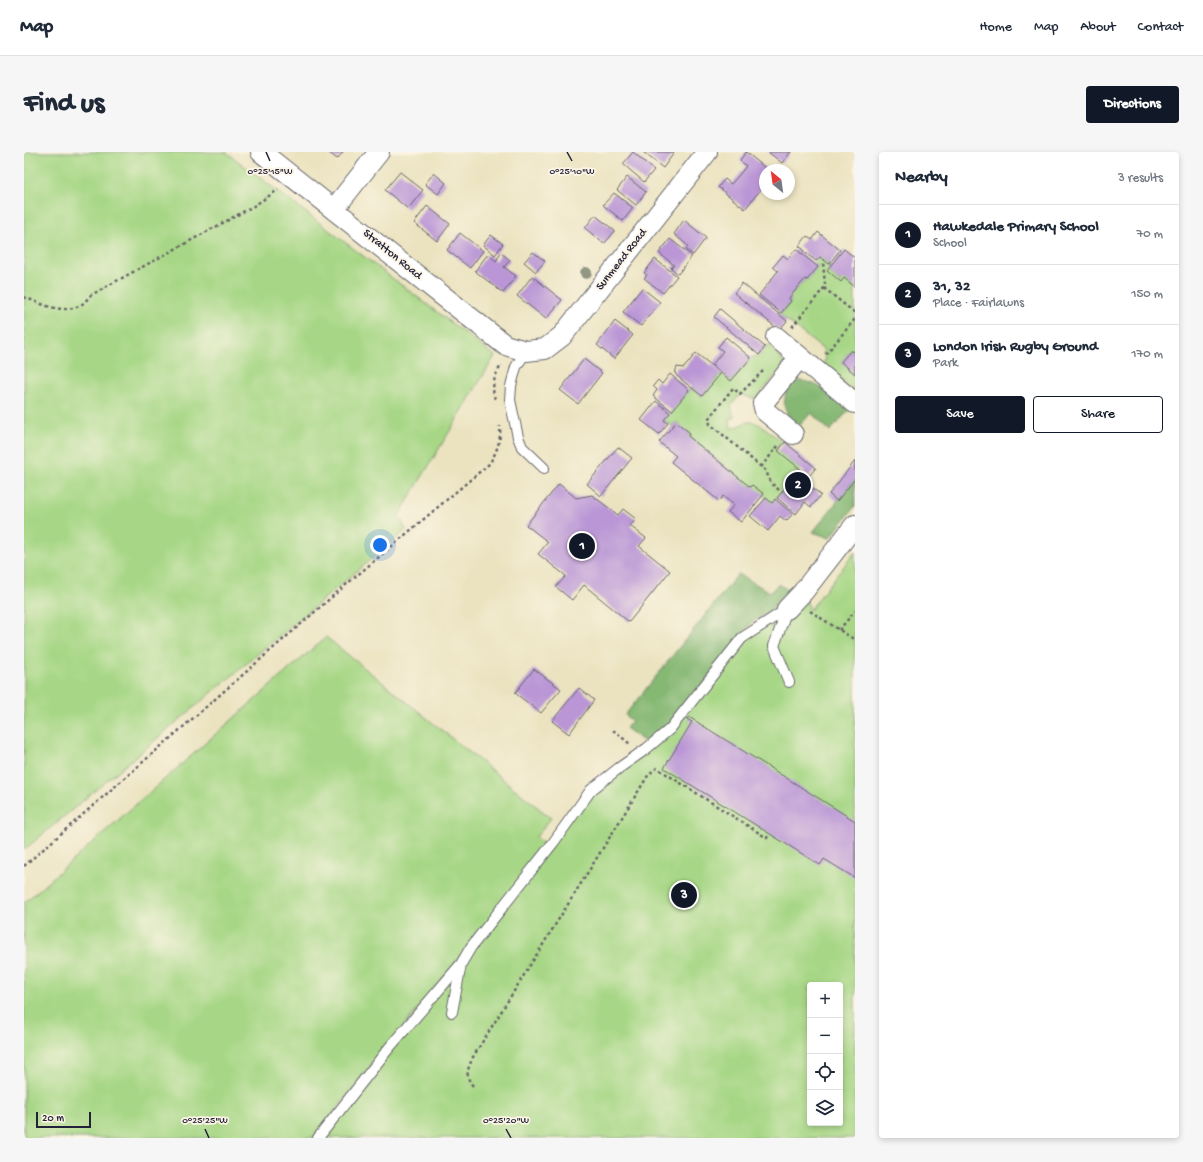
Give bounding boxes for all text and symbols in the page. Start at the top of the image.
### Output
text: Map [20,16,53,39]
text: Home [980,19,1012,36]
text: Map [1034,19,1058,36]
text: About [1080,19,1116,36]
text: Contact [1138,19,1183,36]
button: Directions [1086,86,1179,123]
text: Find us [24,88,104,121]
north arrow [759,164,795,200]
text: 0°25'15"W [248,166,293,178]
text: 0°25'10"W [549,166,595,178]
text: Nearby [895,168,948,188]
text: 3 results [1118,171,1163,186]
text: Hawkedale Primary School [933,218,1099,236]
street label: Sunmead Road [594,226,651,294]
street label: Stratton Road [360,227,425,284]
text: 1 [905,227,911,242]
text: 70 m [1137,227,1163,242]
text: School [933,236,967,251]
text: 31, 32 [933,278,970,296]
text: 2 [905,287,911,302]
text: 150 m [1131,287,1163,302]
text: Place · Fairlawns [933,296,1024,311]
text: London Irish Rugby Ground [933,338,1098,356]
text: 3 [905,347,911,362]
text: 170 m [1131,347,1163,362]
text: Park [933,356,958,371]
button: Save [895,396,1025,433]
button: Share [1033,396,1163,433]
pin: 2 [785,470,811,500]
pin: 1 [569,531,595,561]
your location [370,535,390,555]
pin: 3 [671,880,697,910]
map controls [807,982,843,1126]
button: + [807,982,843,1018]
button: − [807,1018,843,1054]
button: locate [807,1054,843,1090]
button: layers [807,1090,843,1126]
scale bar [36,1110,91,1129]
text: 20 m [42,1113,64,1125]
text: 0°25'25"W [182,1115,228,1127]
text: 0°25'20"W [483,1115,530,1127]

